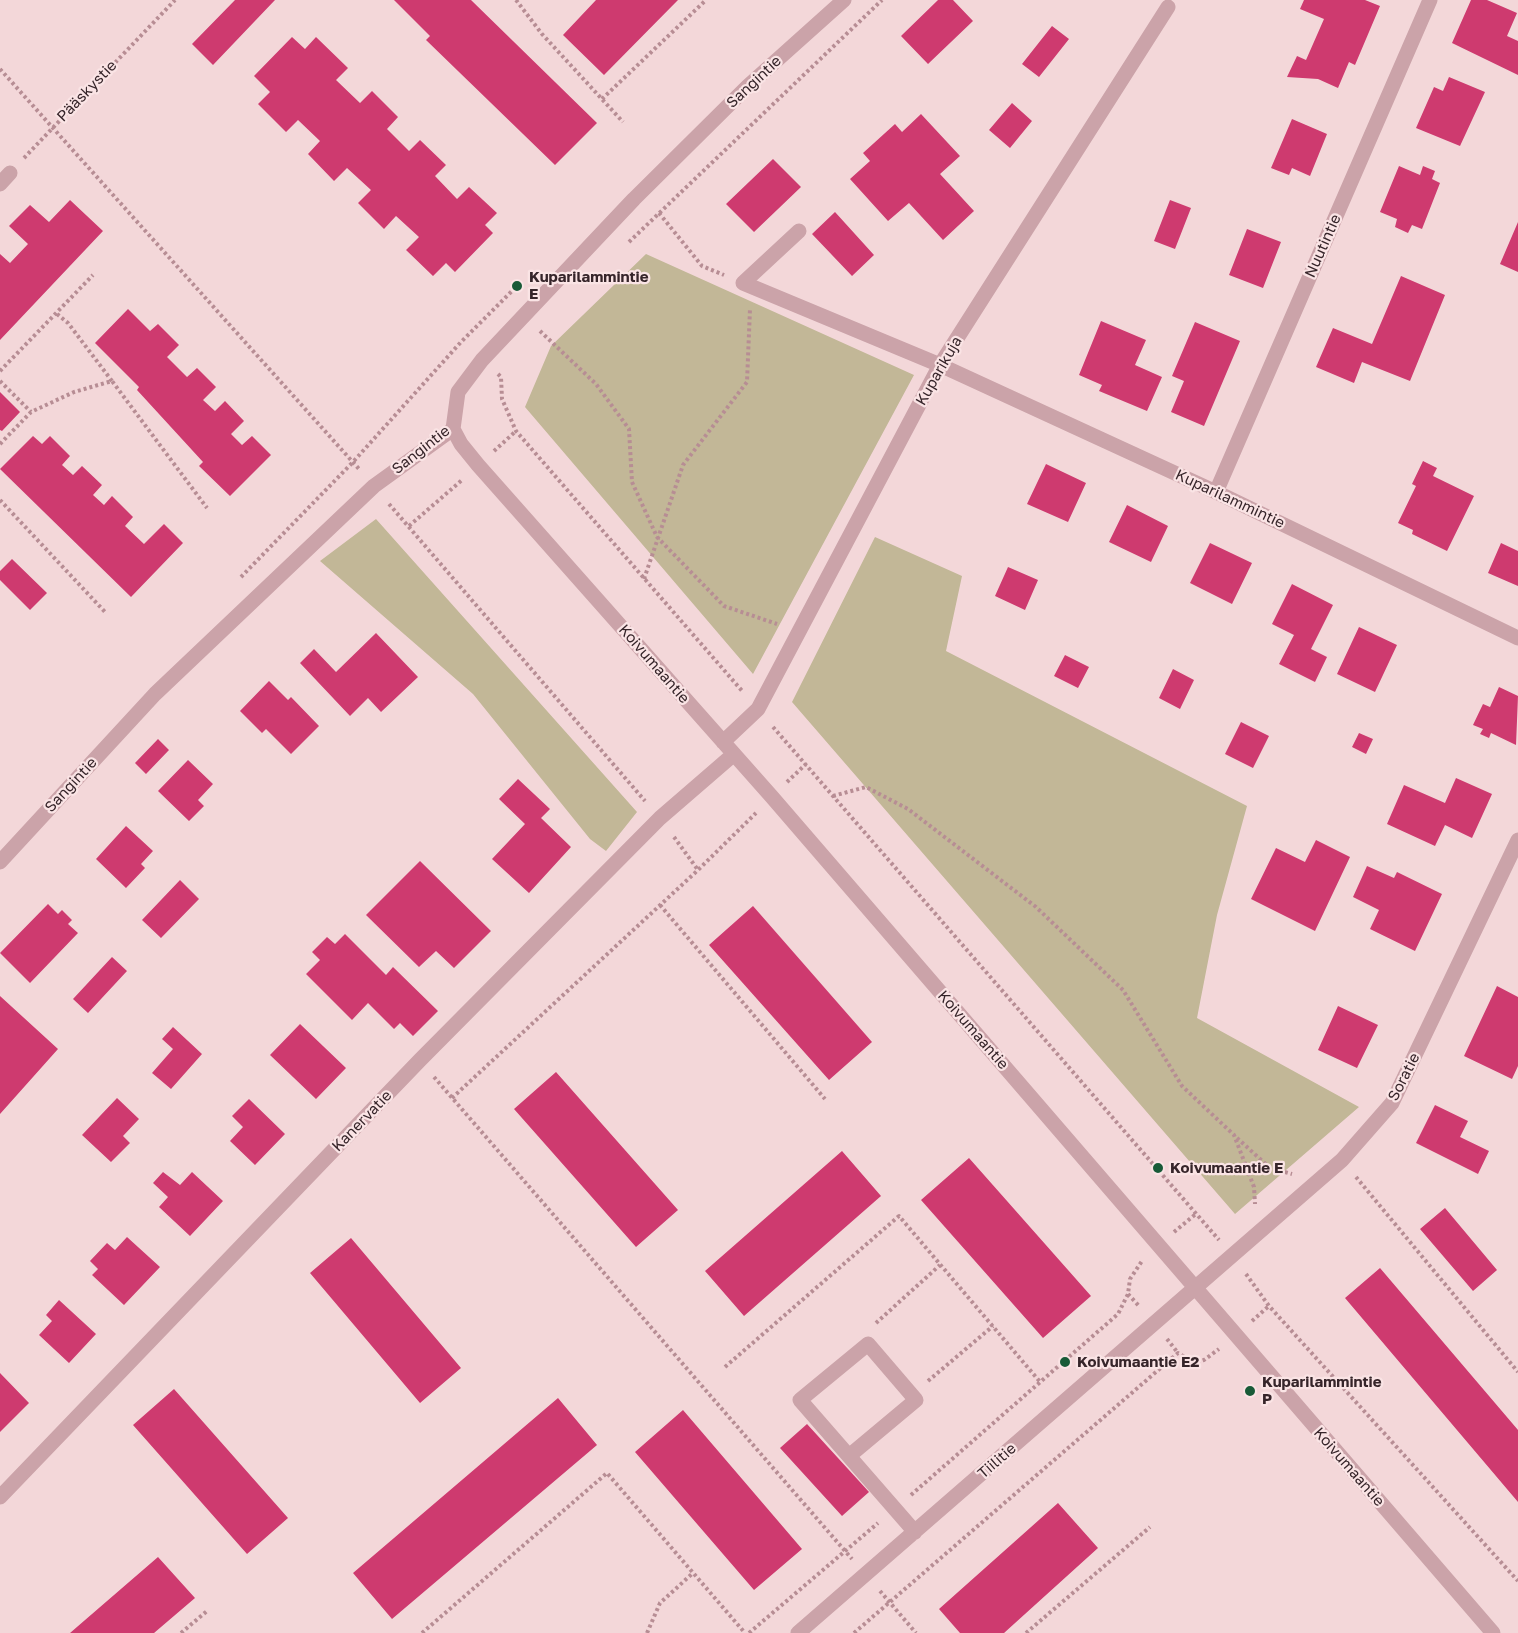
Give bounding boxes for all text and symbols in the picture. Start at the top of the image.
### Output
street label: Sangintie [723,52,785,112]
street label: Pääskystie [53,57,121,125]
street label: Nuutintie [1301,212,1345,280]
place label: Kuparilammintie E [529,268,649,303]
marker: Kuparilammintie E [510,279,524,293]
street label: Kuparikuja [912,333,966,409]
street label: Sangintie [389,422,453,478]
street label: Kuparilammintie [1173,466,1287,532]
street label: Koivumaantie [615,621,693,707]
street label: Sangintie [41,754,101,816]
street label: Koivumaantie [934,987,1012,1073]
street label: Soratie [1384,1050,1424,1104]
street label: Kanervatie [328,1087,396,1155]
place label: Koivumaantie E [1170,1159,1283,1177]
marker: Koivumaantie E [1151,1161,1165,1175]
place label: Koivumaantie E2 [1077,1353,1199,1371]
marker: Koivumaantie E2 [1058,1355,1072,1369]
place label: Kuparilammintie P [1262,1373,1382,1408]
marker: Kuparilammintie P [1243,1384,1257,1398]
street label: Koivumaantie [1310,1424,1388,1510]
street label: Tiilitie [974,1439,1020,1483]

